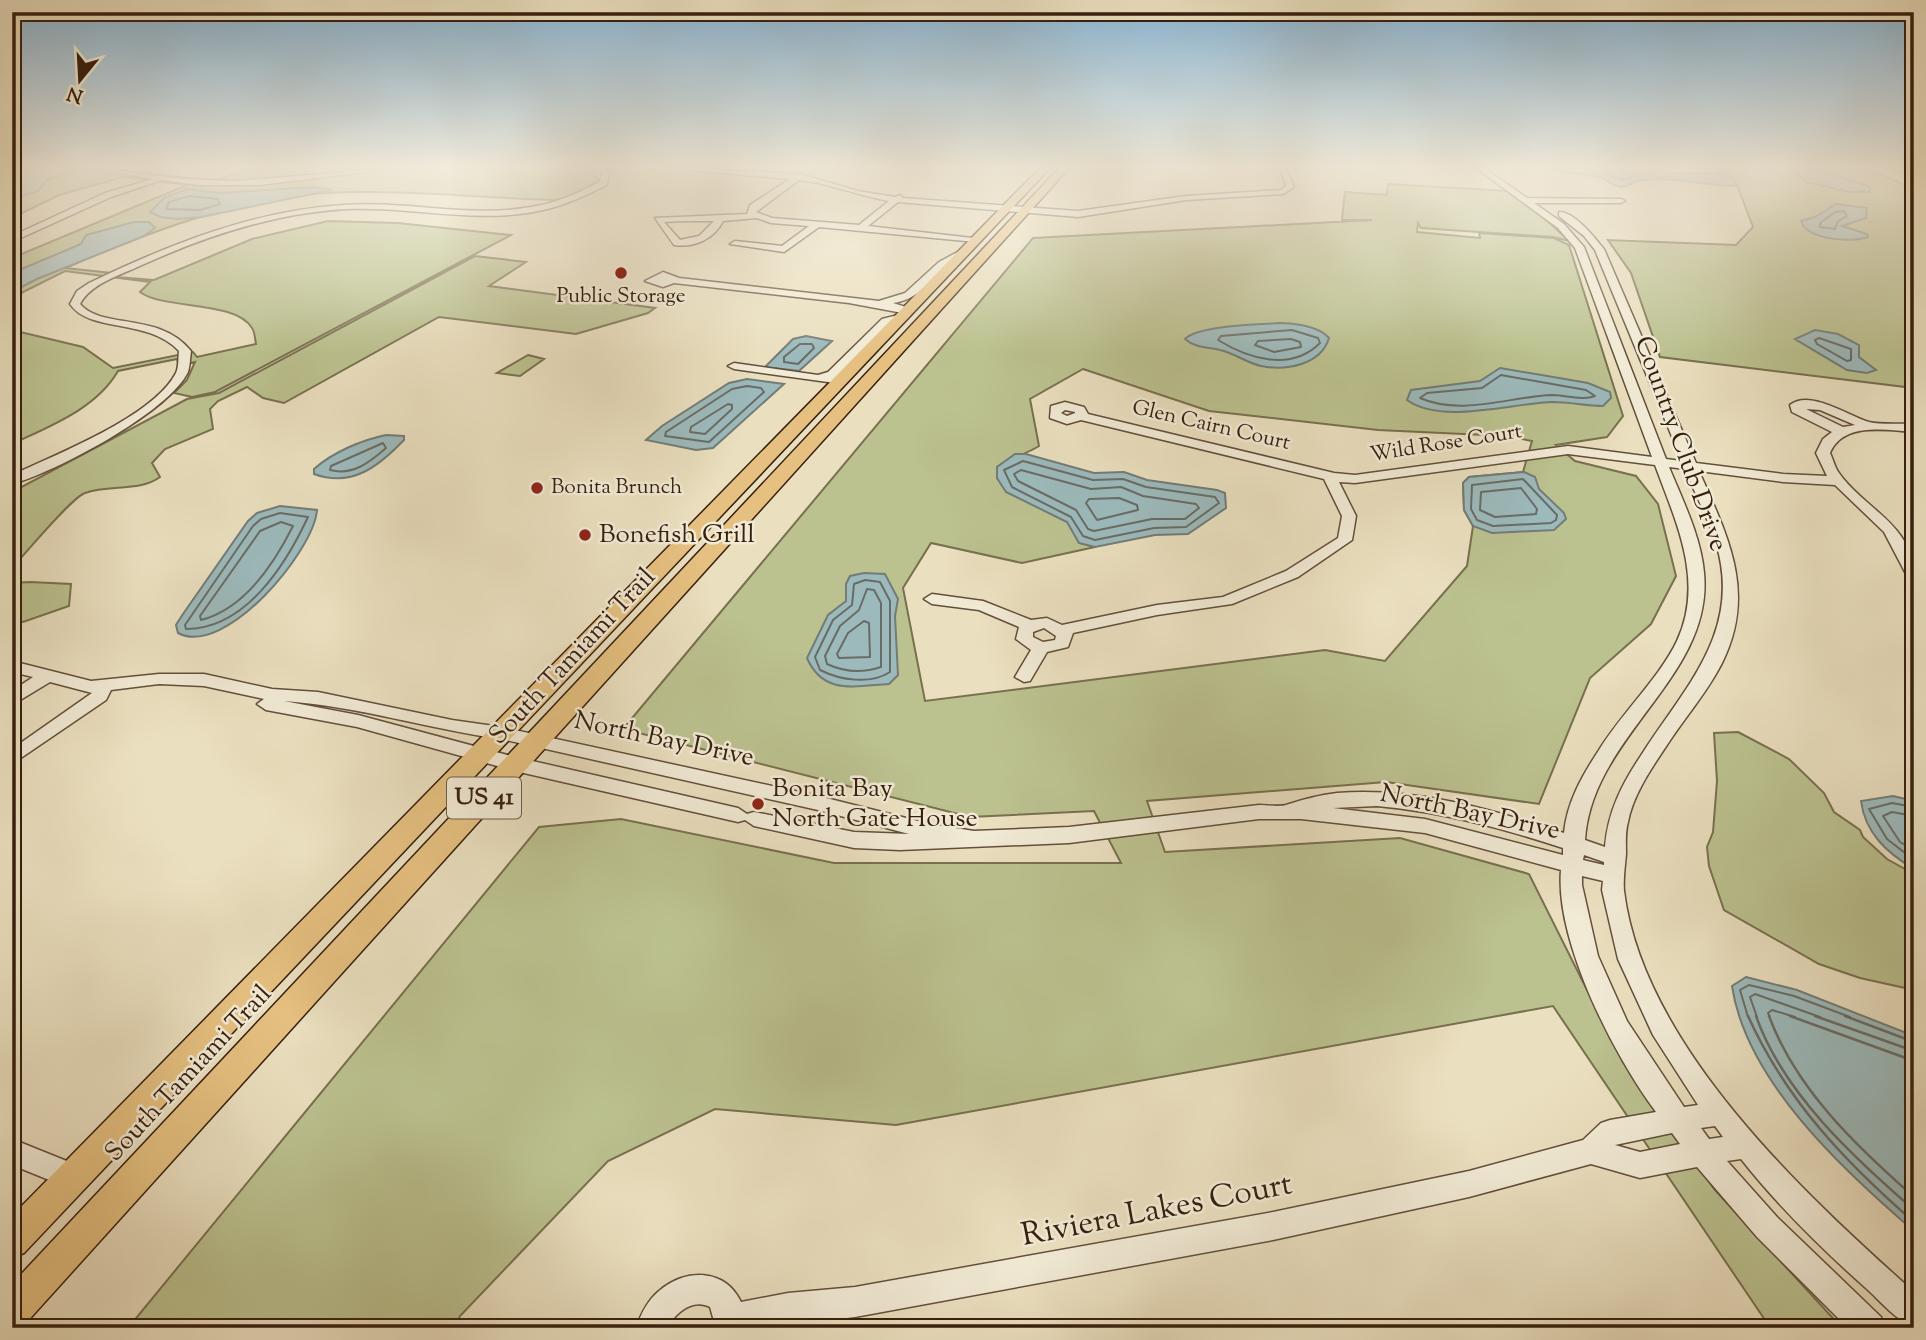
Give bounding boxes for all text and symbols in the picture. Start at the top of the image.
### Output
north arrow [46,46,116,116]
text: N [64,79,87,109]
marker: Public Storage [613,265,629,281]
place label: Public Storage [557,282,685,312]
street label: Country Club Drive [1624,331,1736,557]
street label: Glen Cairn Court [1129,393,1293,459]
street label: Wild Rose Court [1368,417,1524,471]
place label: Bonita Brunch [551,473,682,503]
marker: Bonita Brunch [529,480,545,496]
place label: Bonefish Grill [599,517,755,554]
marker: Bonefish Grill [577,527,593,543]
street label: South Tamiami Trail [481,560,665,754]
street label: North Bay Drive [571,703,757,777]
place label: Bonita Bay North Gate House [772,771,978,838]
street label: North Bay Drive [1377,776,1563,850]
road number: US 41 [447,778,521,818]
marker: Bonita Bay North Gate House [750,796,766,812]
street label: South Tamiami Trail [97,977,281,1171]
street label: Riviera Lakes Court [1018,1162,1296,1260]

